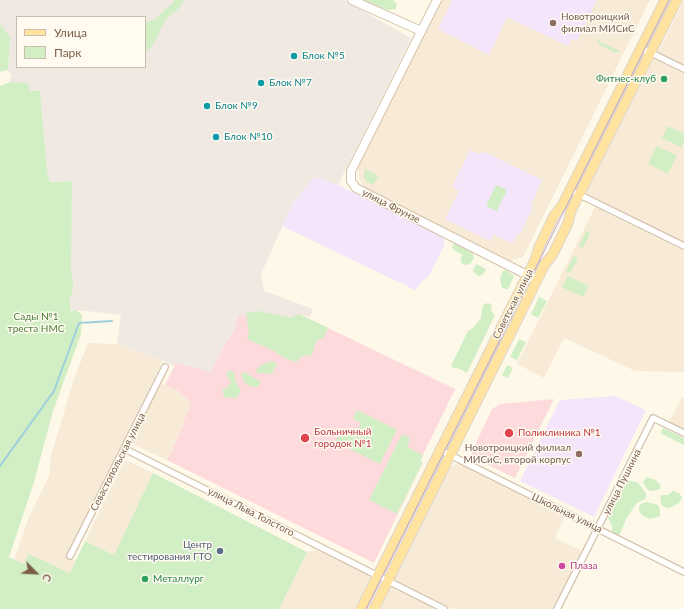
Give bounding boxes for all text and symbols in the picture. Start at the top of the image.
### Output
place label: Новотроицкий филиал МИСиС [561,11,635,34]
legend [16,16,146,68]
marker: Новотроицкий филиал МИСиС [548,18,558,28]
text: Улица [54,25,87,40]
text: Парк [54,45,82,60]
place label: Блок №5 [302,50,345,62]
marker: Блок №5 [289,51,299,61]
place label: Фитнес-клуб [596,73,656,85]
marker: Фитнес-клуб [659,74,669,84]
place label: Блок №7 [269,77,312,89]
marker: Блок №7 [256,78,266,88]
place label: Блок №9 [215,100,258,112]
marker: Блок №9 [202,101,212,111]
place label: Блок №10 [224,131,273,143]
marker: Блок №10 [211,132,221,142]
street label: улица Фрунзе [360,186,422,226]
street label: Советская улица [490,267,536,341]
park label: Сады №1 треста НМС [8,311,64,334]
street label: Севастопольская улица [88,411,148,513]
place label: Больничный городок №1 [314,426,372,450]
marker: Поликлиника №1 [503,427,515,439]
place label: Поликлиника №1 [518,427,601,439]
marker: Больничный городок №1 [299,432,311,444]
place label: Новотроицкий филиал МИСиС, второй корпус [464,442,571,466]
street label: улица Пушкина [600,447,644,517]
marker: Новотроицкий филиал МИСиС, второй корпус [574,449,584,459]
street label: улица Льва Толстого [206,485,296,539]
street label: Школьная улица [530,491,604,535]
place label: Центр тестирования ГТО [127,539,212,562]
marker: Центр тестирования ГТО [215,546,225,556]
north arrow [16,553,56,593]
place label: Плаза [570,560,598,572]
marker: Плаза [557,561,567,571]
text: С [40,572,55,584]
place label: Металлург [153,573,204,585]
marker: Металлург [140,574,150,584]

